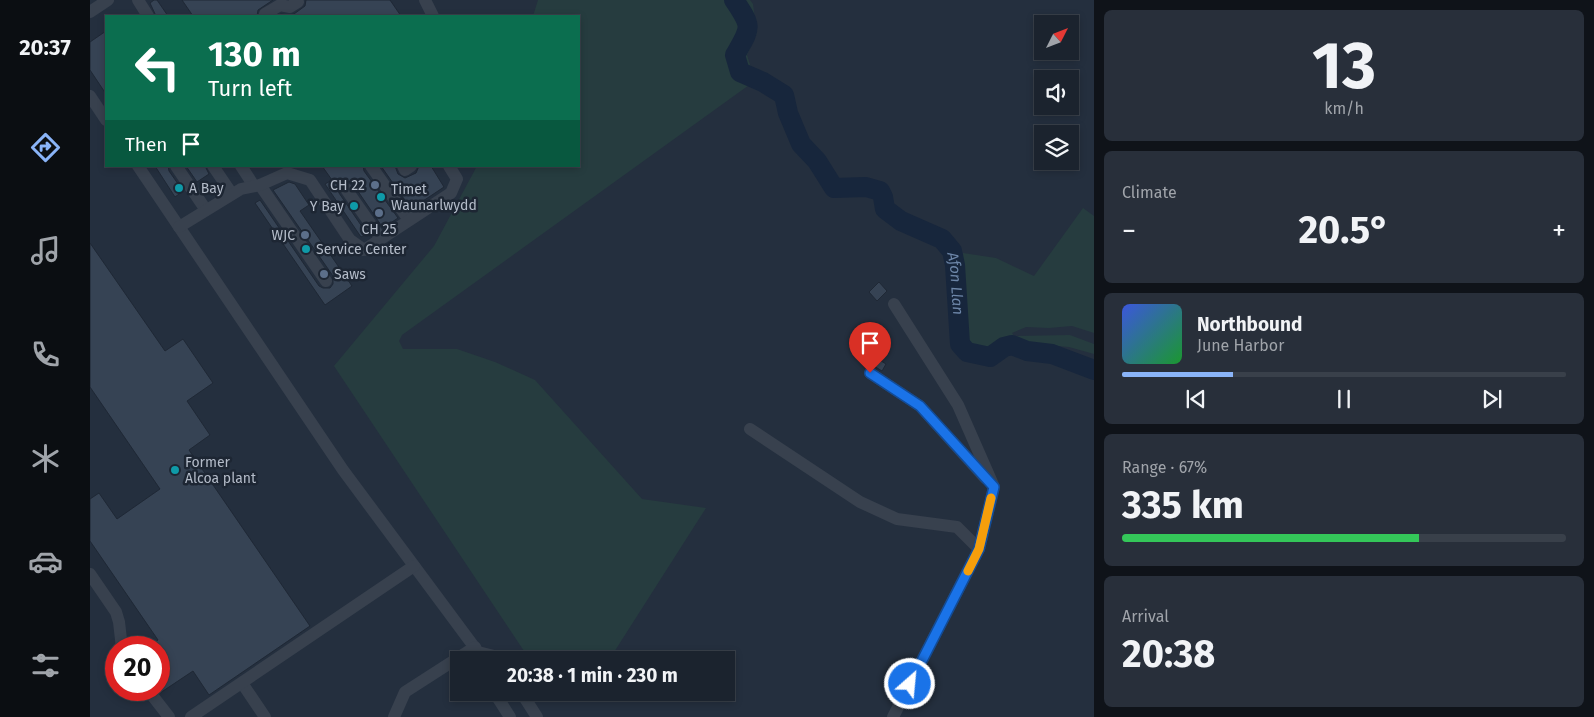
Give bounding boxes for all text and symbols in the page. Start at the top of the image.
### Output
north arrow [1034,15,1079,60]
map controls [1034,15,1079,170]
text: 13 [1312,27,1376,105]
text: 130 m [208,33,301,75]
text: 20:37 [19,34,71,61]
icon: left [125,35,190,100]
button: sound [1034,70,1079,115]
text: Turn left [208,75,292,102]
text: km/h [1324,99,1364,118]
button: layers [1034,125,1079,170]
icon: directions [28,130,63,165]
icon: arrive [177,130,205,158]
text: Then [125,133,167,156]
place label: CH 22 [330,177,365,194]
marker: CH 22 [369,179,381,191]
place label: A Bay [189,180,224,197]
place label: Timet Waunarlwydd [391,181,477,214]
marker: A Bay [173,182,185,194]
text: Climate [1122,183,1177,202]
marker: Timet Waunarlwydd [375,191,387,203]
place label: Y Bay [310,198,344,215]
marker: Y Bay [348,200,360,212]
marker: CH 25 [373,207,385,219]
text: 20.5° [1298,207,1390,253]
text: − [1122,214,1136,247]
text: + [1552,214,1566,247]
place label: CH 25 [361,221,397,238]
place label: WJC [271,227,295,244]
marker: WJC [299,229,311,241]
icon: music [28,233,63,268]
place label: Service Center [316,241,407,258]
marker: Service Center [300,243,312,255]
water label: Afon Llan [943,249,967,316]
place label: Saws [334,266,366,283]
marker: Saws [318,268,330,280]
text: Northbound [1197,313,1302,336]
pin [849,322,891,373]
icon: arrive [856,329,884,357]
text: June Harbor [1197,336,1284,355]
icon: phone [28,337,63,372]
icon: previous [1182,385,1210,413]
icon: pause [1330,385,1358,413]
icon: next [1478,385,1506,413]
icon: climate [28,441,63,476]
place label: Former Alcoa plant [185,454,257,487]
text: Range · 67% [1122,458,1207,477]
marker: Former Alcoa plant [169,464,181,476]
text: 335 km [1122,482,1244,528]
icon: car [28,544,63,579]
text: Arrival [1122,607,1169,626]
text: 20:38 [1122,631,1215,677]
speed limit sign: 20 [105,636,170,701]
icon: filters [28,648,63,683]
position arrow [883,657,935,709]
text: 20:38 · 1 min · 230 m [507,664,678,687]

